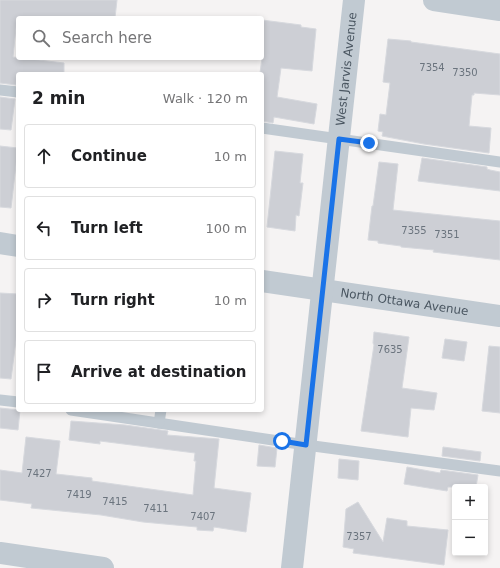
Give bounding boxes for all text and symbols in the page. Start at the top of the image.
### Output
street label: West Jarvis Avenue [333,11,360,127]
search box [16,16,264,60]
icon: search [30,27,52,49]
text: Search here [62,29,152,47]
house number: 7354 [419,62,445,73]
house number: 7350 [452,67,478,78]
text: 2 min [32,88,85,108]
text: Walk · 120 m [163,91,248,106]
route end [360,134,378,152]
icon: ahead [33,145,55,167]
text: Continue [71,147,147,165]
text: 10 m [214,149,247,164]
icon: left [33,217,55,239]
text: Turn left [71,219,143,237]
text: 100 m [205,221,247,236]
house number: 7355 [401,225,427,236]
house number: 7351 [434,229,460,240]
street label: North Ottawa Avenue [339,286,469,318]
icon: right [33,289,55,311]
text: Turn right [71,291,155,309]
text: 10 m [214,293,247,308]
house number: 7635 [377,344,403,355]
icon: arrive [33,361,55,383]
text: Arrive at destination [71,363,246,381]
route start [273,432,291,450]
house number: 7427 [26,468,52,479]
map controls [452,484,488,556]
button: + [452,484,488,520]
house number: 7419 [66,489,92,500]
house number: 7415 [102,496,128,507]
house number: 7411 [143,503,169,514]
house number: 7407 [190,511,216,522]
button: − [452,520,488,556]
house number: 7357 [346,531,372,542]

